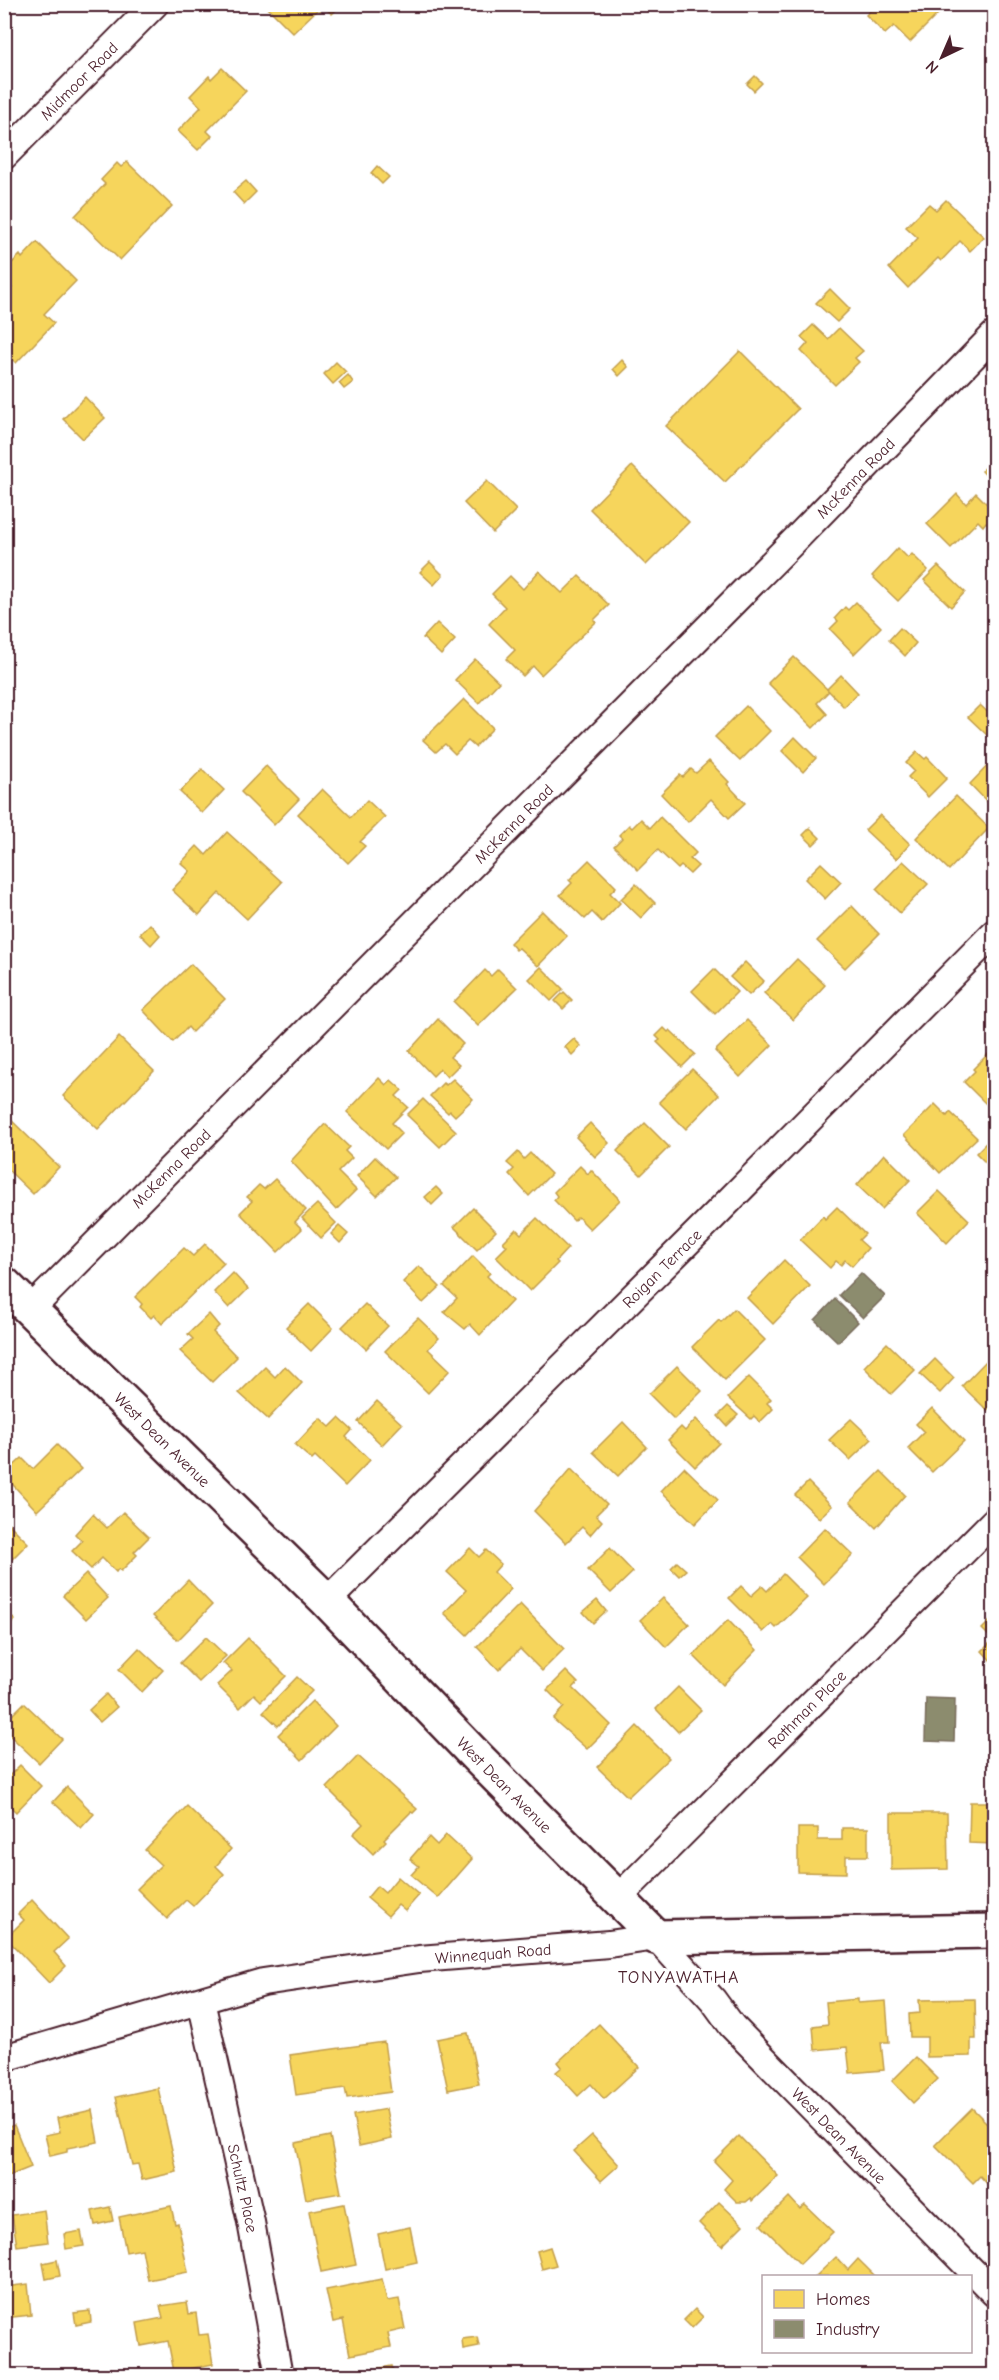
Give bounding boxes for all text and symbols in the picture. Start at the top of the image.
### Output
north arrow [912,27,972,87]
street label: Midmoor Road [37,39,122,124]
text: N [922,57,942,77]
street label: McKenna Road [813,435,899,522]
street label: McKenna Road [471,781,557,867]
street label: McKenna Road [129,1126,215,1212]
street label: Roigan Terrace [619,1226,706,1312]
street label: West Dean Avenue [110,1389,213,1491]
street label: Rothman Place [764,1667,850,1753]
street label: West Dean Avenue [453,1734,555,1837]
street label: Winnequah Road [434,1941,552,1968]
district label: TONYAWATHA [618,1967,740,1988]
street label: West Dean Avenue [788,2084,889,2188]
street label: Schultz Place [224,2142,261,2234]
legend [762,2275,972,2353]
text: Homes [816,2289,870,2310]
text: Industry [816,2319,881,2340]

